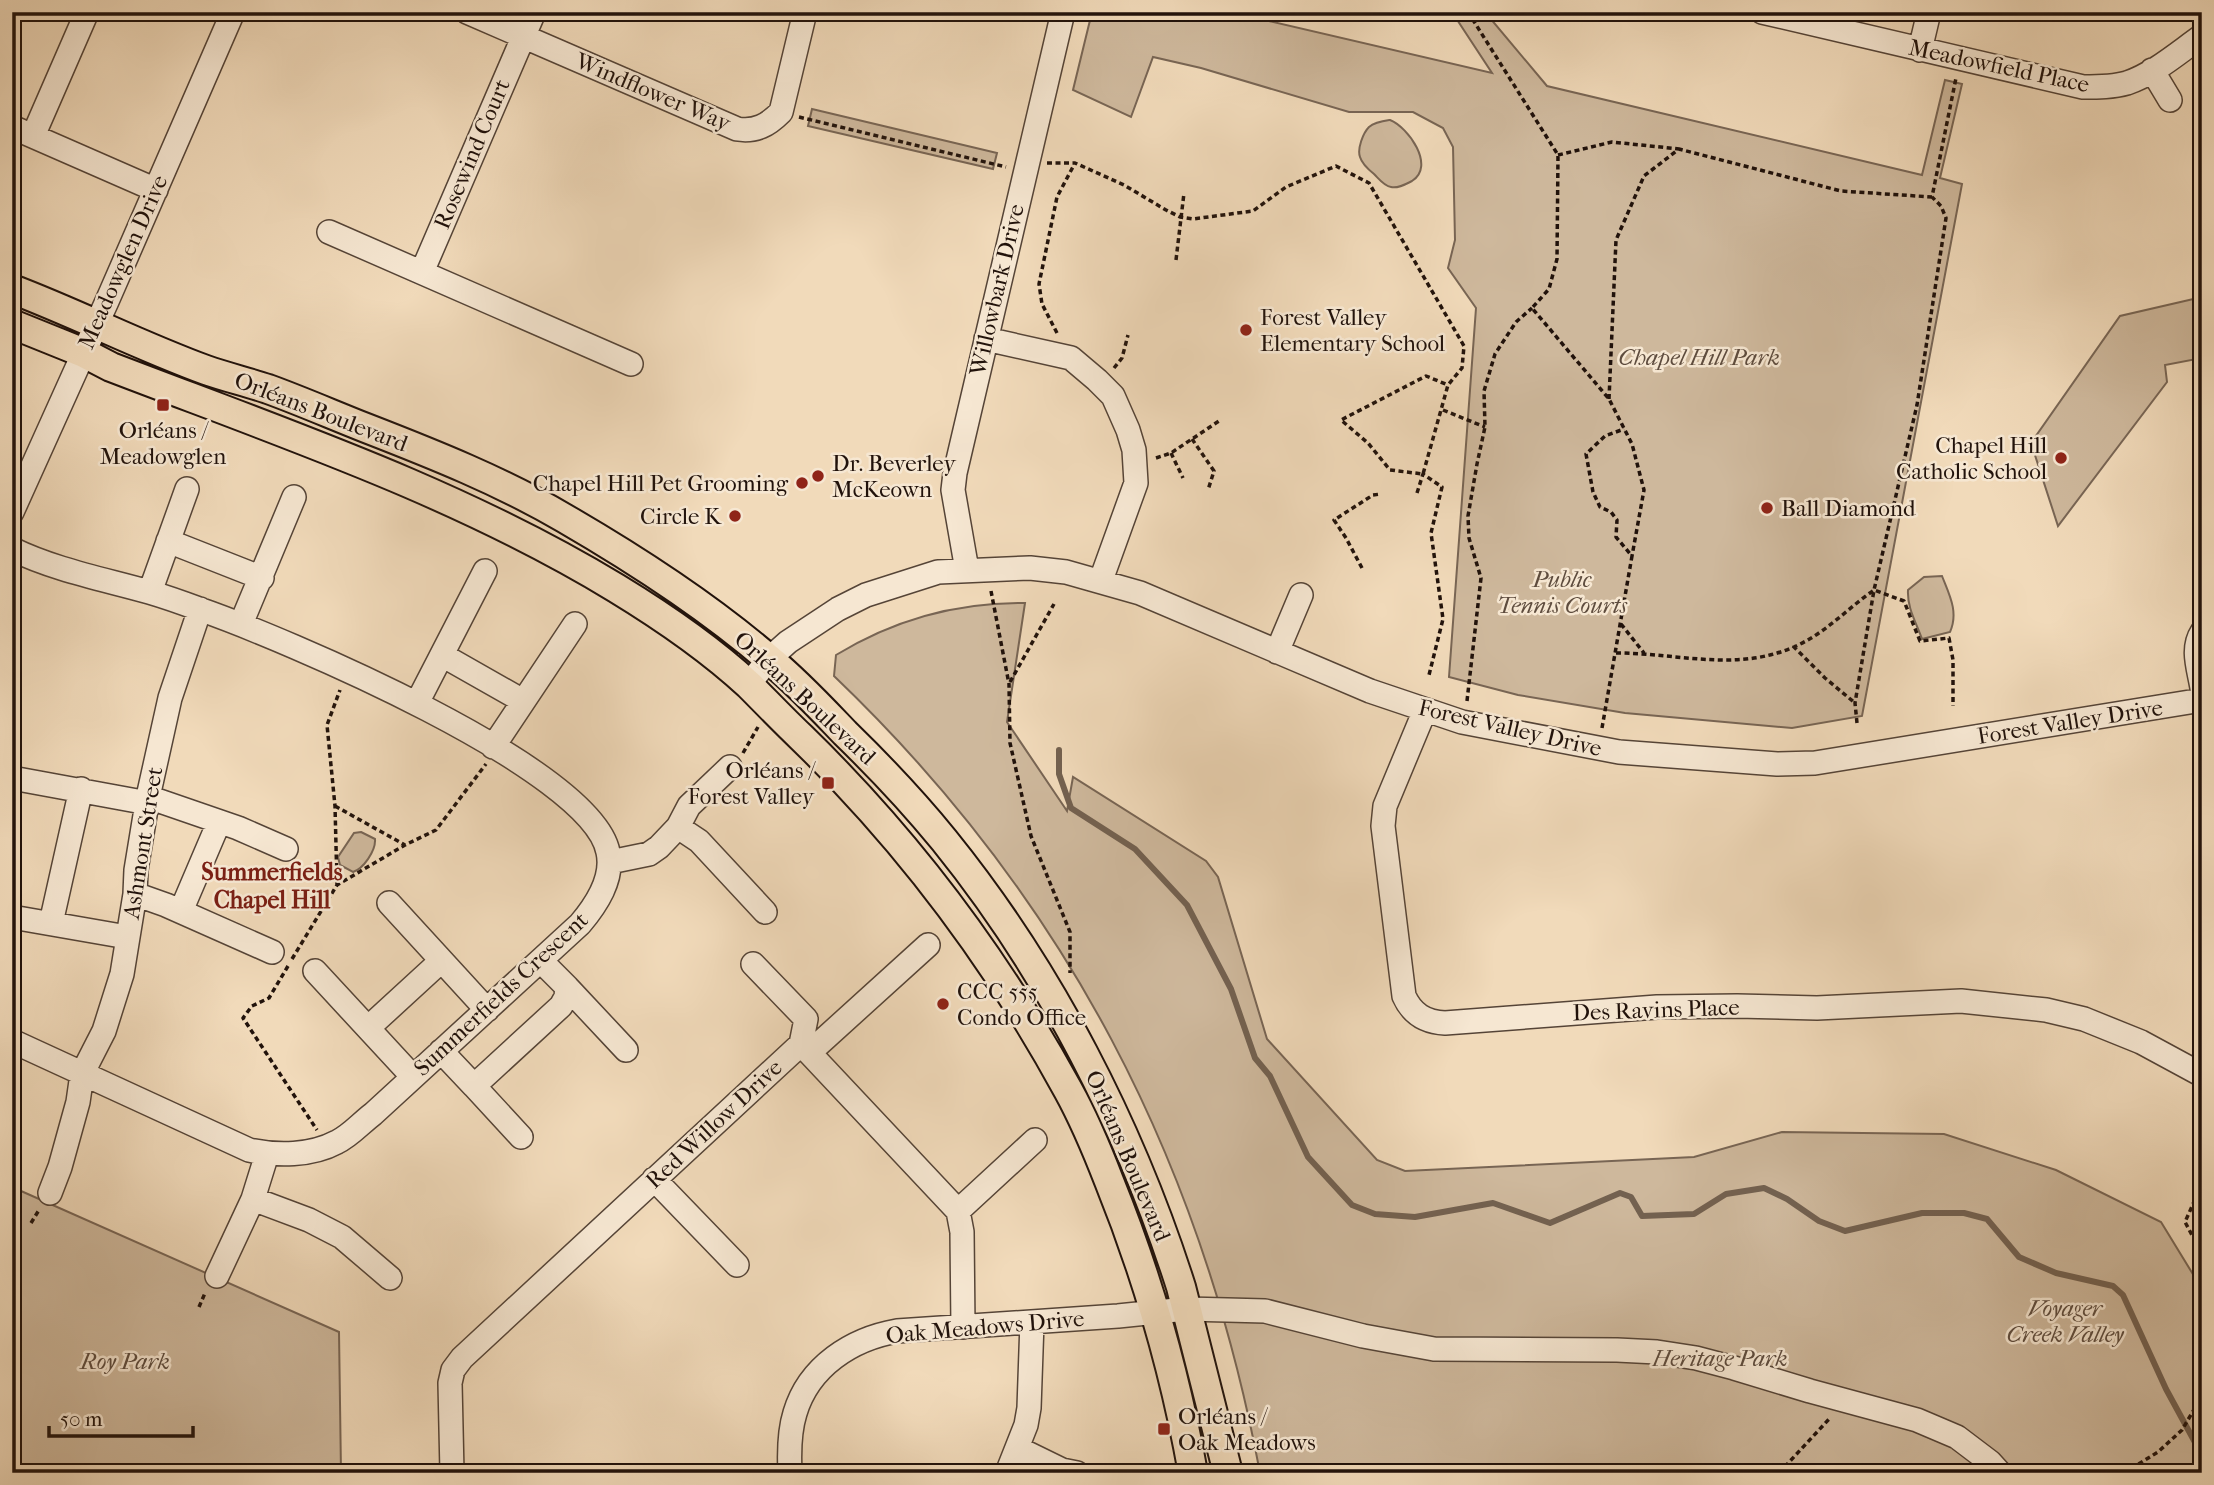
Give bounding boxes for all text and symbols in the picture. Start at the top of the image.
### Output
street label: Meadowfield Place [1906,34,2092,98]
street label: Windflower Way [571,47,735,137]
street label: Rosewind Court [428,75,516,233]
street label: Meadowglen Drive [73,171,173,353]
street label: Willowbark Drive [964,202,1030,379]
place label: Forest Valley Elementary School [1260,304,1446,357]
marker: Forest Valley Elementary School [1238,322,1254,338]
park label: Chapel Hill Park [1618,344,1780,371]
street label: Orléans Boulevard [230,367,412,458]
marker: Orléans / Meadowglen [155,397,171,413]
place label: Orléans / Meadowglen [100,417,227,470]
place label: Chapel Hill Catholic School [1896,432,2048,485]
place label: Dr. Beverley McKeown [832,450,956,503]
marker: Chapel Hill Catholic School [2053,450,2069,466]
marker: Dr. Beverley McKeown [810,468,826,484]
place label: Chapel Hill Pet Grooming [533,470,789,497]
marker: Chapel Hill Pet Grooming [794,475,810,491]
place label: Ball Diamond [1781,495,1916,522]
marker: Ball Diamond [1759,500,1775,516]
place label: Circle K [640,503,722,530]
marker: Circle K [727,508,743,524]
park label: Public Tennis Courts [1497,566,1628,619]
street label: Orléans Boulevard [729,626,882,771]
street label: Forest Valley Drive [1416,694,1604,762]
street label: Forest Valley Drive [1975,694,2165,750]
place label: Orléans / Forest Valley [688,757,816,810]
street label: Ashmont Street [117,765,168,922]
marker: Orléans / Forest Valley [820,775,836,791]
district label: Summerfields Chapel Hill [201,858,343,914]
street label: Summerfields Crescent [408,906,594,1082]
place label: CCC 555 Condo Office [957,978,1086,1031]
street label: Des Ravins Place [1572,994,1740,1026]
marker: CCC 555 Condo Office [935,996,951,1012]
street label: Red Willow Drive [640,1054,788,1194]
street label: Orléans Boulevard [1080,1066,1176,1246]
park label: Voyager Creek Valley [2006,1295,2124,1348]
street label: Oak Meadows Drive [885,1305,1085,1349]
park label: Heritage Park [1652,1345,1787,1372]
park label: Roy Park [78,1348,170,1375]
scale bar [49,1394,192,1438]
place label: Orléans / Oak Meadows [1178,1403,1316,1456]
text: 50 m [60,1407,103,1431]
marker: Orléans / Oak Meadows [1156,1421,1172,1437]

